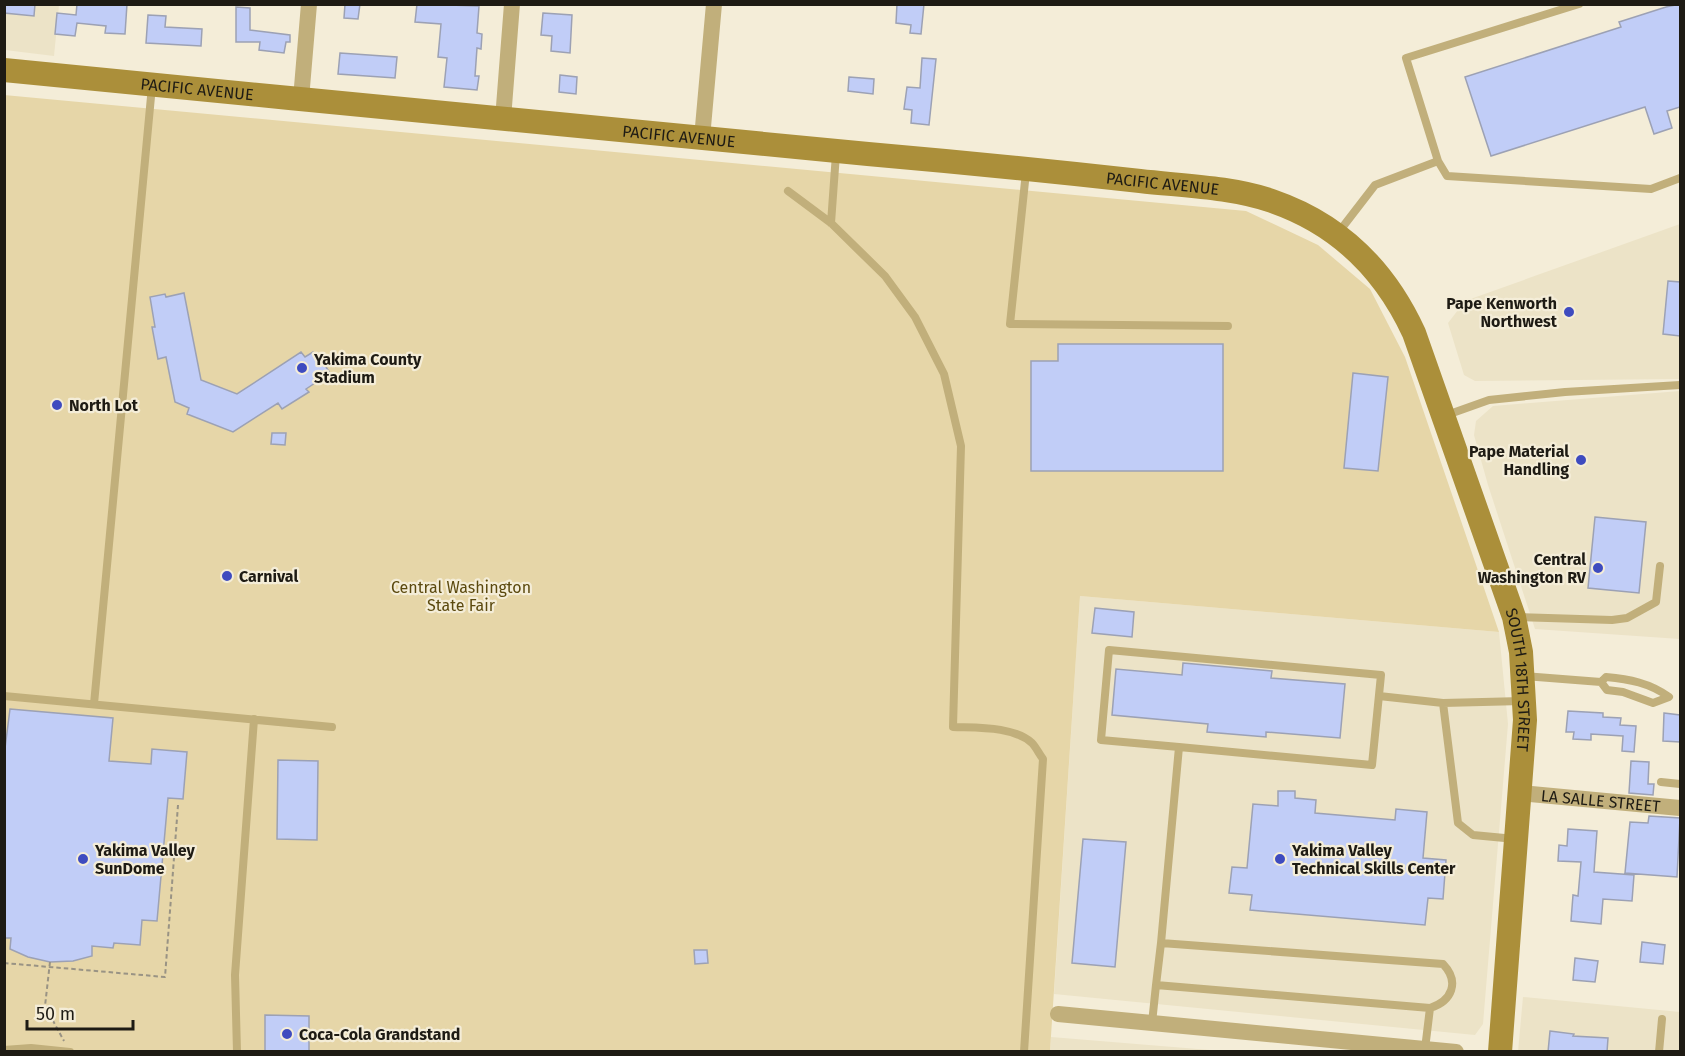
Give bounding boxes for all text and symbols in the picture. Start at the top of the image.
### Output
street label: PACIFIC AVENUE [140,74,254,104]
street label: PACIFIC AVENUE [621,122,736,151]
street label: PACIFIC AVENUE [1105,168,1220,199]
place label: Pape Kenworth Northwest [1446,294,1558,331]
marker: Pape Kenworth Northwest [1562,305,1576,319]
place label: Yakima County Stadium [313,350,422,387]
marker: Yakima County Stadium [295,361,309,375]
place label: North Lot [69,396,139,415]
marker: North Lot [50,398,64,412]
place label: Pape Material Handling [1469,442,1569,479]
marker: Pape Material Handling [1574,453,1588,467]
place label: Central Washington RV [1478,550,1587,587]
marker: Central Washington RV [1591,561,1605,575]
place label: Carnival [239,567,298,586]
marker: Carnival [220,569,234,583]
park label: Central Washington State Fair [391,578,531,615]
street label: SOUTH 18TH STREET [1502,605,1534,753]
street label: LA SALLE STREET [1540,786,1662,816]
place label: Yakima Valley SunDome [94,841,196,878]
place label: Yakima Valley Technical Skills Center [1291,841,1456,878]
marker: Yakima Valley SunDome [76,852,90,866]
marker: Yakima Valley Technical Skills Center [1273,852,1287,866]
scale bar [27,993,134,1031]
text: 50 m [36,1003,75,1025]
place label: Coca-Cola Grandstand [299,1025,460,1044]
marker: Coca-Cola Grandstand [280,1027,294,1041]

